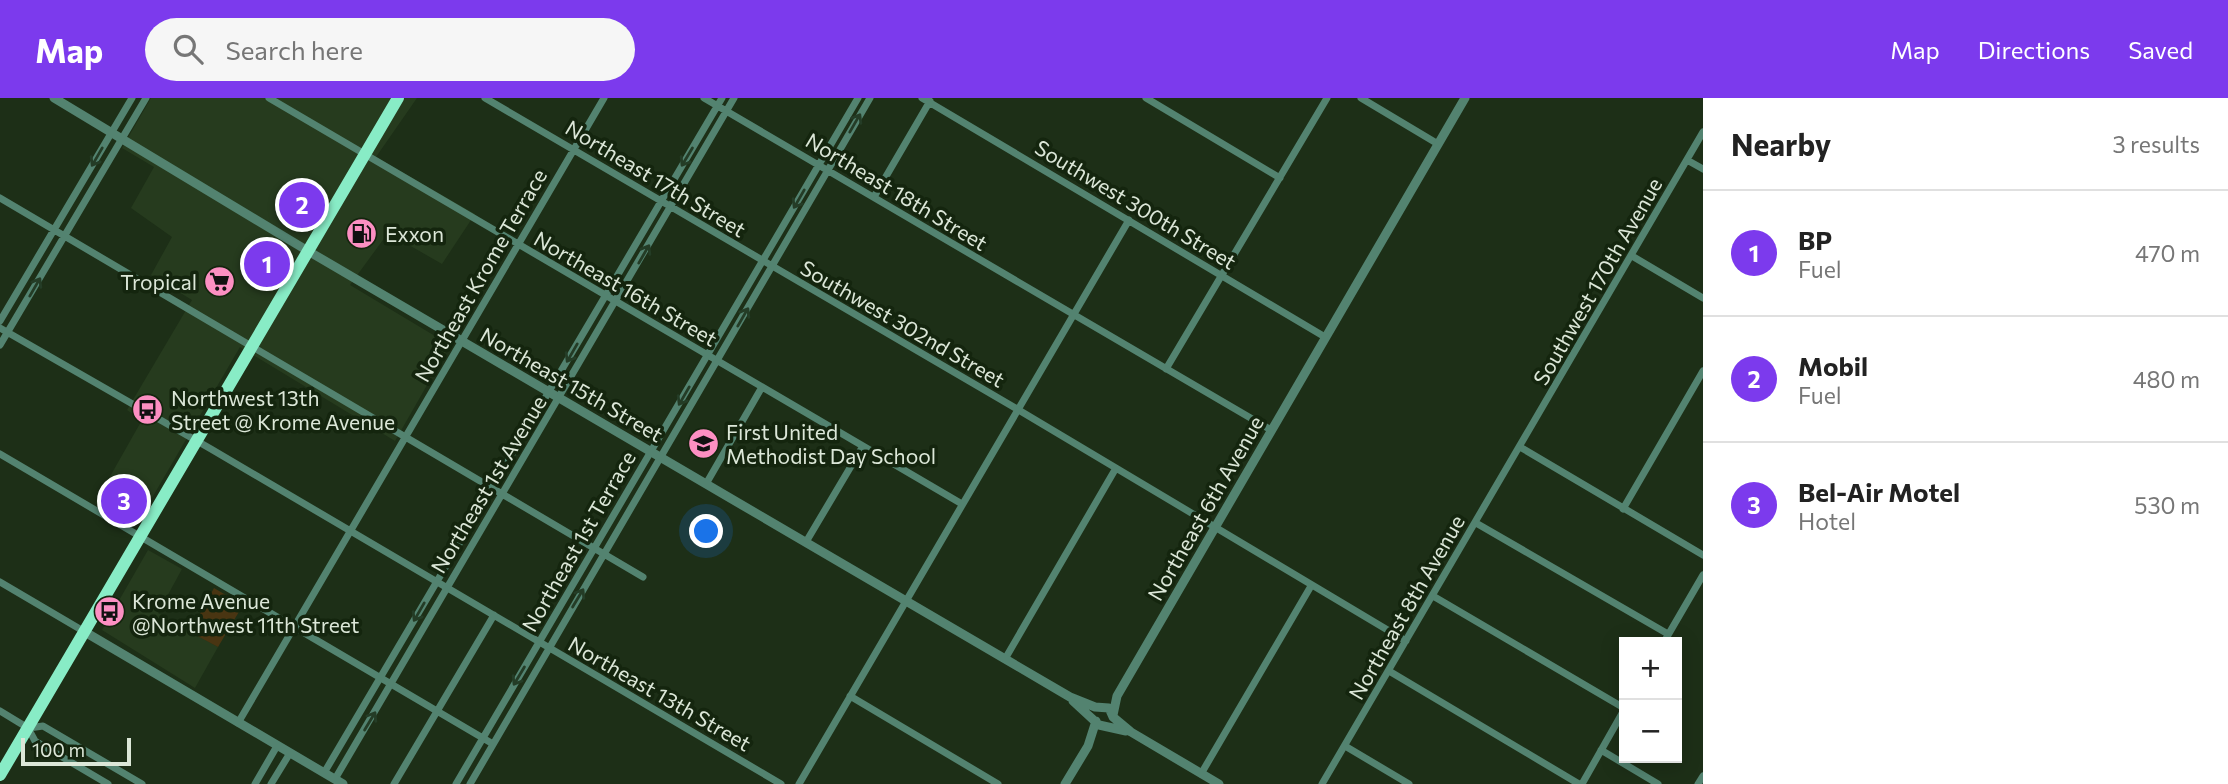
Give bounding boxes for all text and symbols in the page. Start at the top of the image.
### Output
search box [145,18,635,81]
text: Map [35,29,103,70]
icon: search [169,30,207,68]
text: Search here [225,34,363,65]
text: Map [1890,35,1940,64]
text: Directions [1978,35,2090,64]
text: Saved [2128,35,2193,64]
one-way arrow [849,113,863,133]
street label: Northeast 17th Street [561,114,751,242]
text: Nearby [1731,125,1831,162]
street label: Northeast 18th Street [802,127,992,255]
text: 3 results [2113,130,2200,158]
street label: Southwest 300th Street [1031,134,1241,274]
one-way arrow [90,146,104,166]
one-way arrow [680,146,694,166]
street label: Northeast Krome Terrace [409,164,551,386]
street label: Southwest 170th Avenue [1527,173,1667,389]
pin: 2 [279,179,325,231]
one-way arrow [791,189,805,209]
fuel station icon: Exxon [345,216,379,250]
place label: Exxon [385,221,444,246]
text: BP [1798,224,1832,255]
street label: Northeast 16th Street [530,225,722,351]
pin: 1 [244,238,290,290]
text: 1 [1749,239,1759,267]
text: 470 m [2135,239,2200,267]
one-way arrow [637,244,651,264]
street label: Southwest 302nd Street [797,254,1009,392]
text: Fuel [1798,255,1842,283]
supermarket icon: Tropical [203,264,237,298]
place label: Tropical [120,269,197,294]
one-way arrow [28,277,42,297]
one-way arrow [736,308,750,328]
street label: Northeast 15th Street [476,322,668,446]
one-way arrow [565,342,578,363]
text: Mobil [1798,350,1868,381]
text: 2 [1747,365,1761,393]
text: 480 m [2133,365,2200,393]
text: Fuel [1798,381,1842,409]
place label: Northwest 13th Street @ Krome Avenue [171,385,395,434]
one-way arrow [677,385,691,405]
street label: Northeast 1st Avenue [425,391,551,577]
bus stop icon: Northwest 13th Street @ Krome Avenue [131,392,165,426]
street label: Northeast 6th Avenue [1142,411,1268,605]
place label: First United Methodist Day School [726,419,936,468]
school or university icon: First United Methodist Day School [686,426,720,460]
street label: Northeast 1st Terrace [516,446,640,636]
pin: 3 [101,475,147,527]
text: Bel-Air Motel [1798,476,1960,507]
text: 3 [1747,491,1761,519]
text: 530 m [2134,491,2200,519]
text: Hotel [1798,507,1856,535]
street label: Northeast 8th Avenue [1343,510,1469,704]
your location [689,514,723,548]
place label: Krome Avenue @Northwest 11th Street [132,588,359,637]
one-way arrow [571,589,585,609]
bus stop icon: Krome Avenue @Northwest 11th Street [92,595,126,629]
one-way arrow [412,602,426,622]
street label: Northeast 13th Street [564,631,756,755]
map controls [1619,637,1682,763]
button: + [1619,637,1682,700]
one-way arrow [512,666,526,686]
button: − [1619,700,1682,763]
one-way arrow [363,711,377,731]
scale bar [21,735,131,767]
text: 100 m [32,738,85,761]

